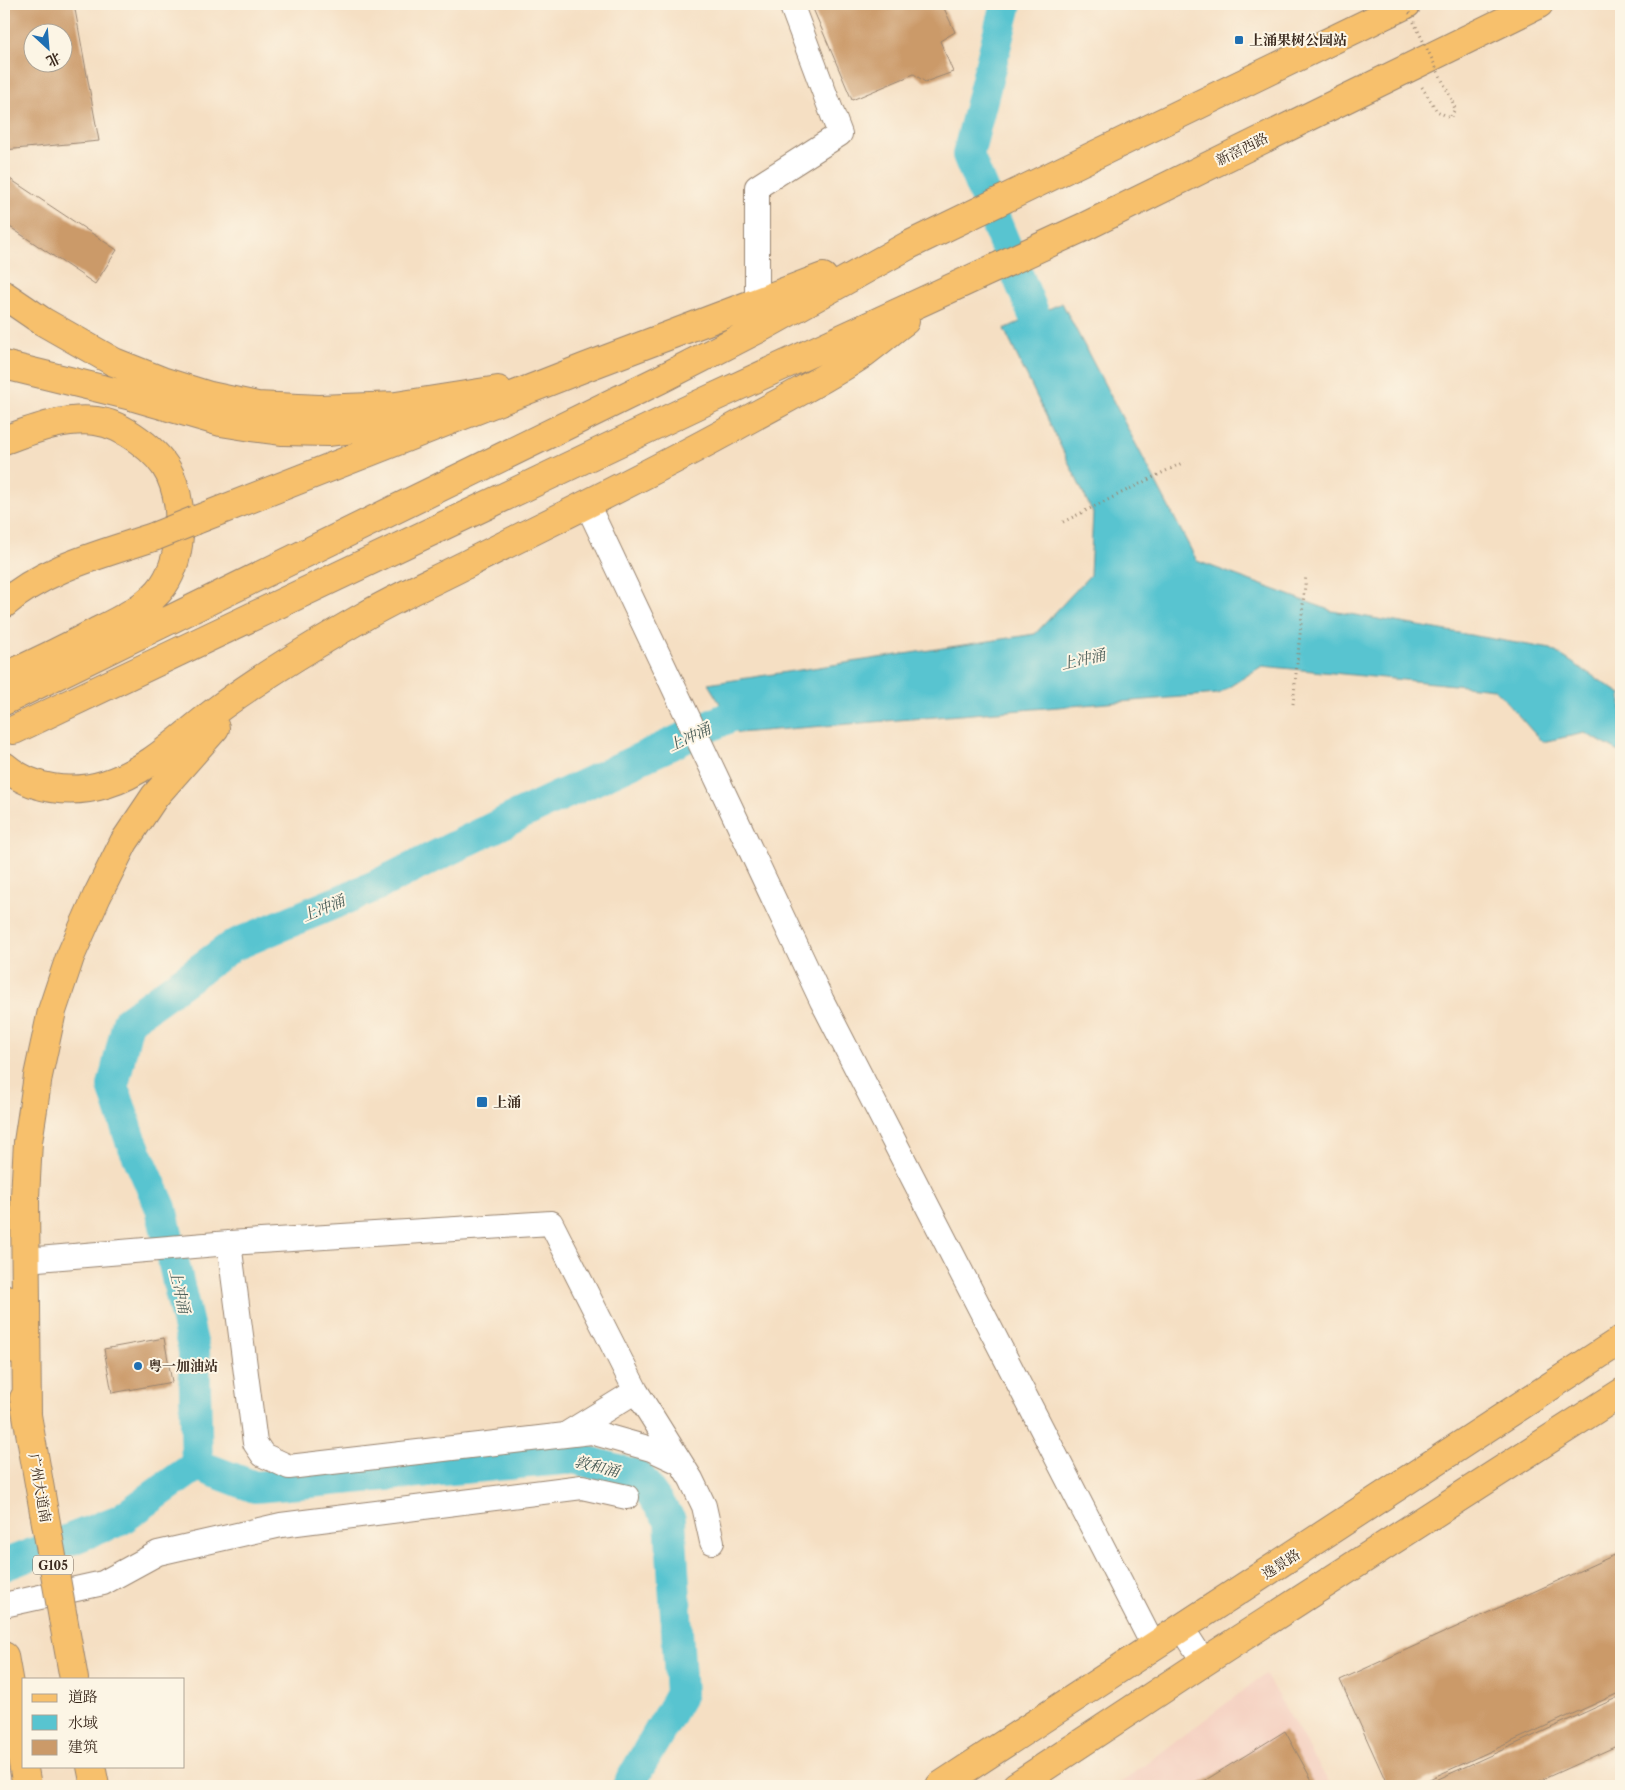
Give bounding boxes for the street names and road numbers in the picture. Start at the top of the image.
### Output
street label: 新滘西路 [1213,129,1271,169]
street label: 广州大道南 [25,1452,55,1524]
street label: 逸景路 [1258,1545,1304,1583]
road number: G105 [33,1556,73,1574]

